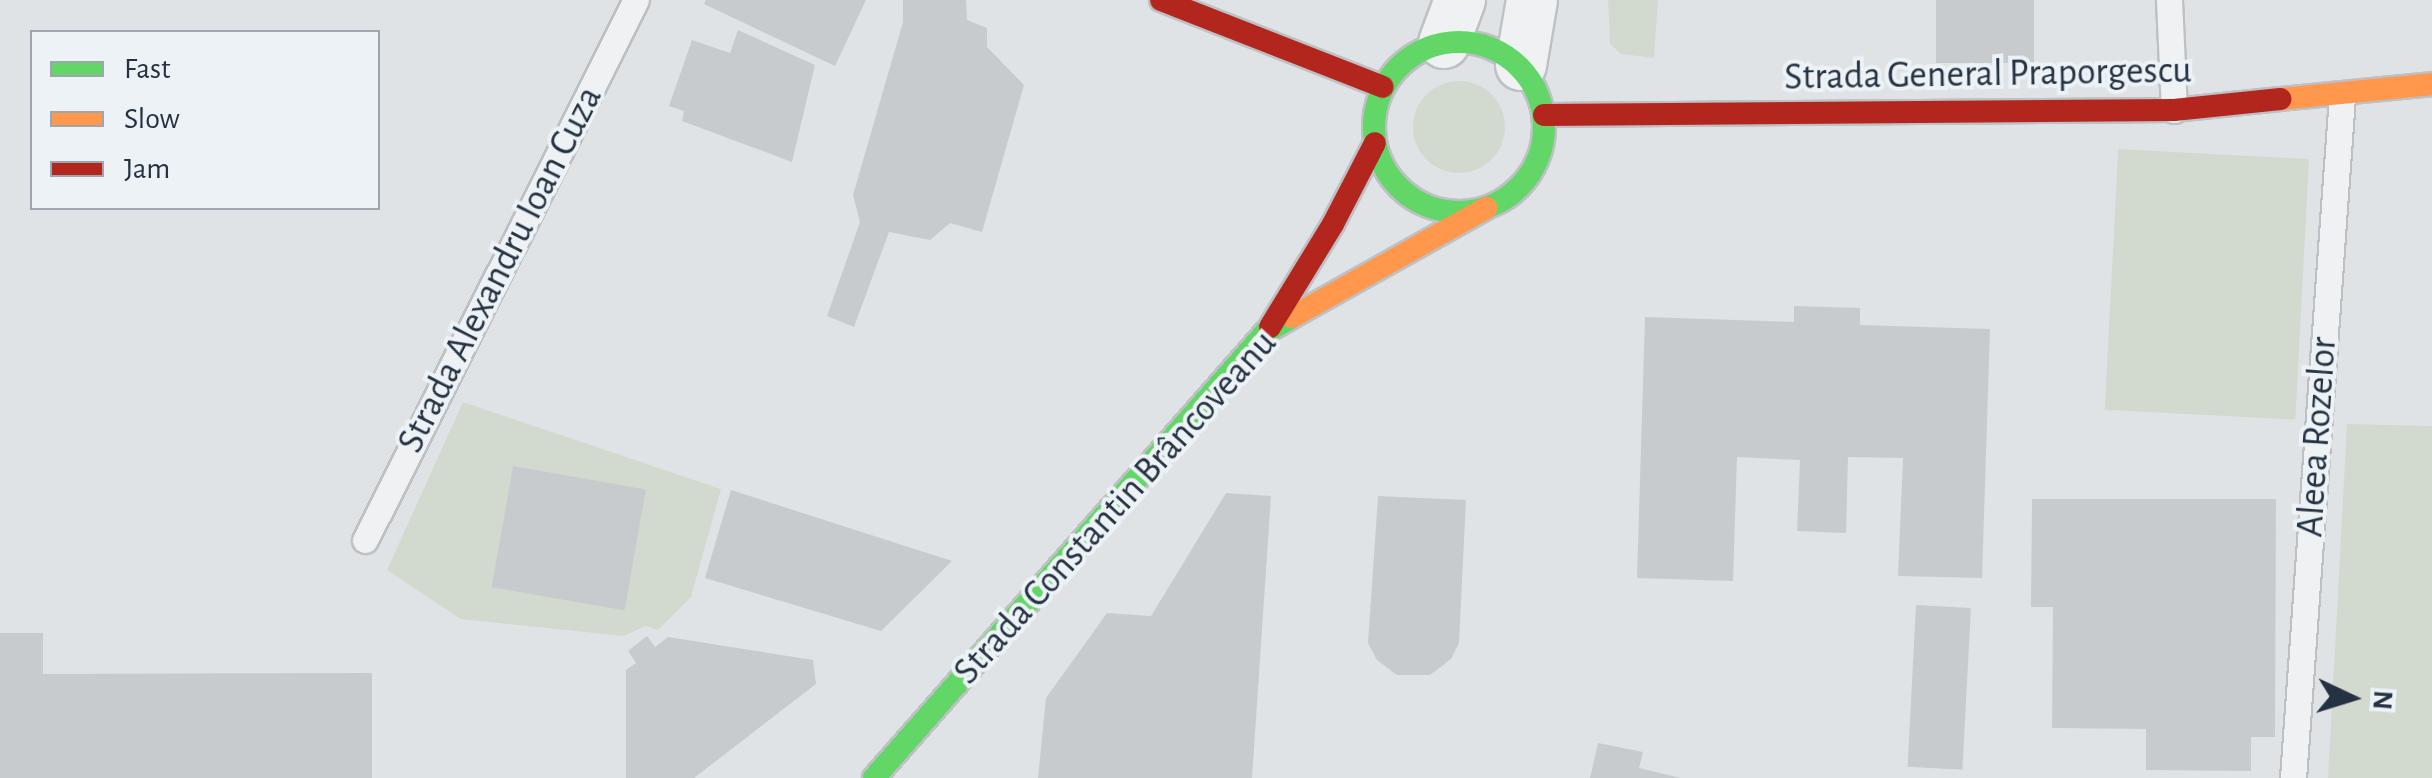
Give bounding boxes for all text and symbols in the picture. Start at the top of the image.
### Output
legend [30,30,380,210]
street label: Strada General Praporgescu [1784,49,2192,101]
text: Fast [124,54,171,84]
street label: Strada Alexandru Ioan Cuza [389,79,613,461]
text: Slow [124,104,180,134]
text: Jam [124,154,170,184]
street label: Strada Constantin Brâncoveanu [945,322,1287,694]
street label: Aleea Rozelor [2288,335,2348,539]
north arrow [2302,648,2402,748]
text: N [2367,689,2397,711]

